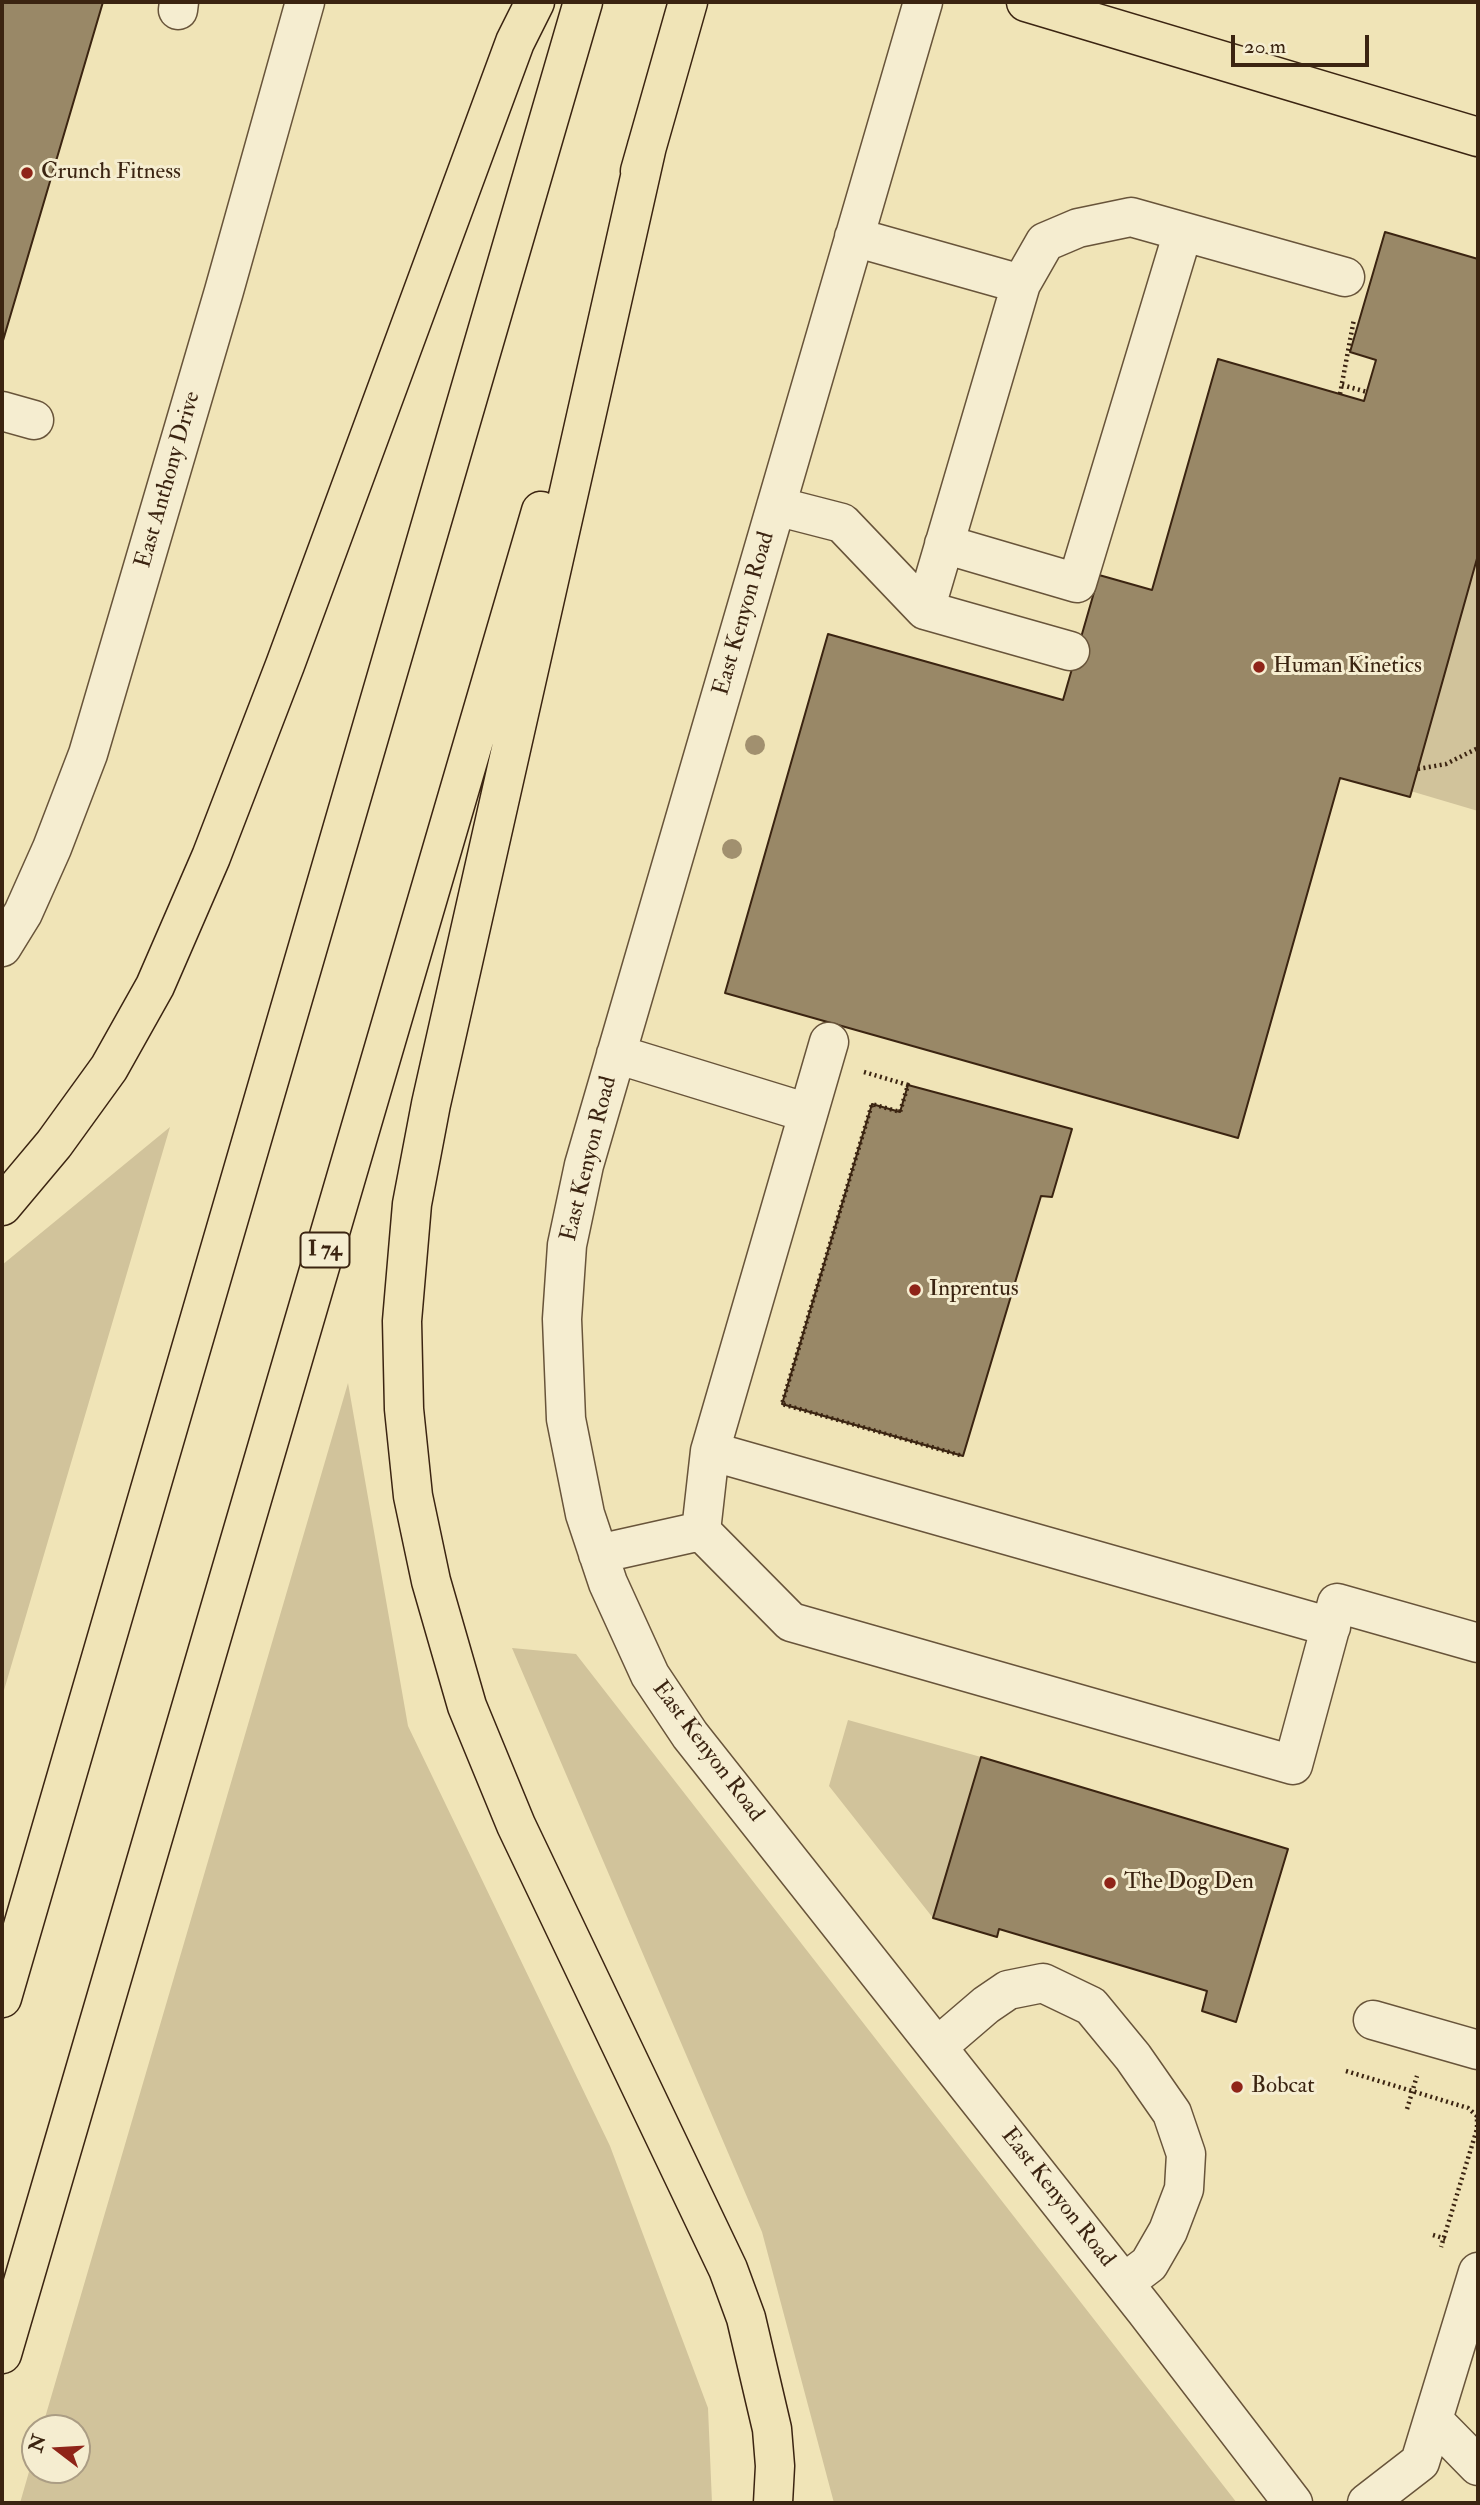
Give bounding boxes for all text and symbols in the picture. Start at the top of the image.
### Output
scale bar [1235,21,1373,65]
text: 20 m [1244,33,1286,60]
place label: Crunch Fitness [41,159,181,187]
marker: Crunch Fitness [19,165,35,181]
street label: East Anthony Drive [131,389,207,571]
street label: East Kenyon Road [708,529,782,699]
place label: Human Kinetics [1273,653,1422,681]
marker: Human Kinetics [1251,659,1267,675]
street label: East Kenyon Road [556,1074,624,1244]
road number: I 74 [300,1232,350,1268]
place label: Inprentus [929,1276,1019,1304]
marker: Inprentus [907,1282,923,1298]
street label: East Kenyon Road [645,1676,769,1828]
place label: The Dog Den [1124,1869,1254,1897]
marker: The Dog Den [1102,1875,1118,1891]
place label: Bobcat [1251,2073,1315,2101]
marker: Bobcat [1229,2079,1245,2095]
street label: East Kenyon Road [994,2123,1120,2273]
north arrow [21,2414,91,2484]
text: N [24,2432,52,2455]

